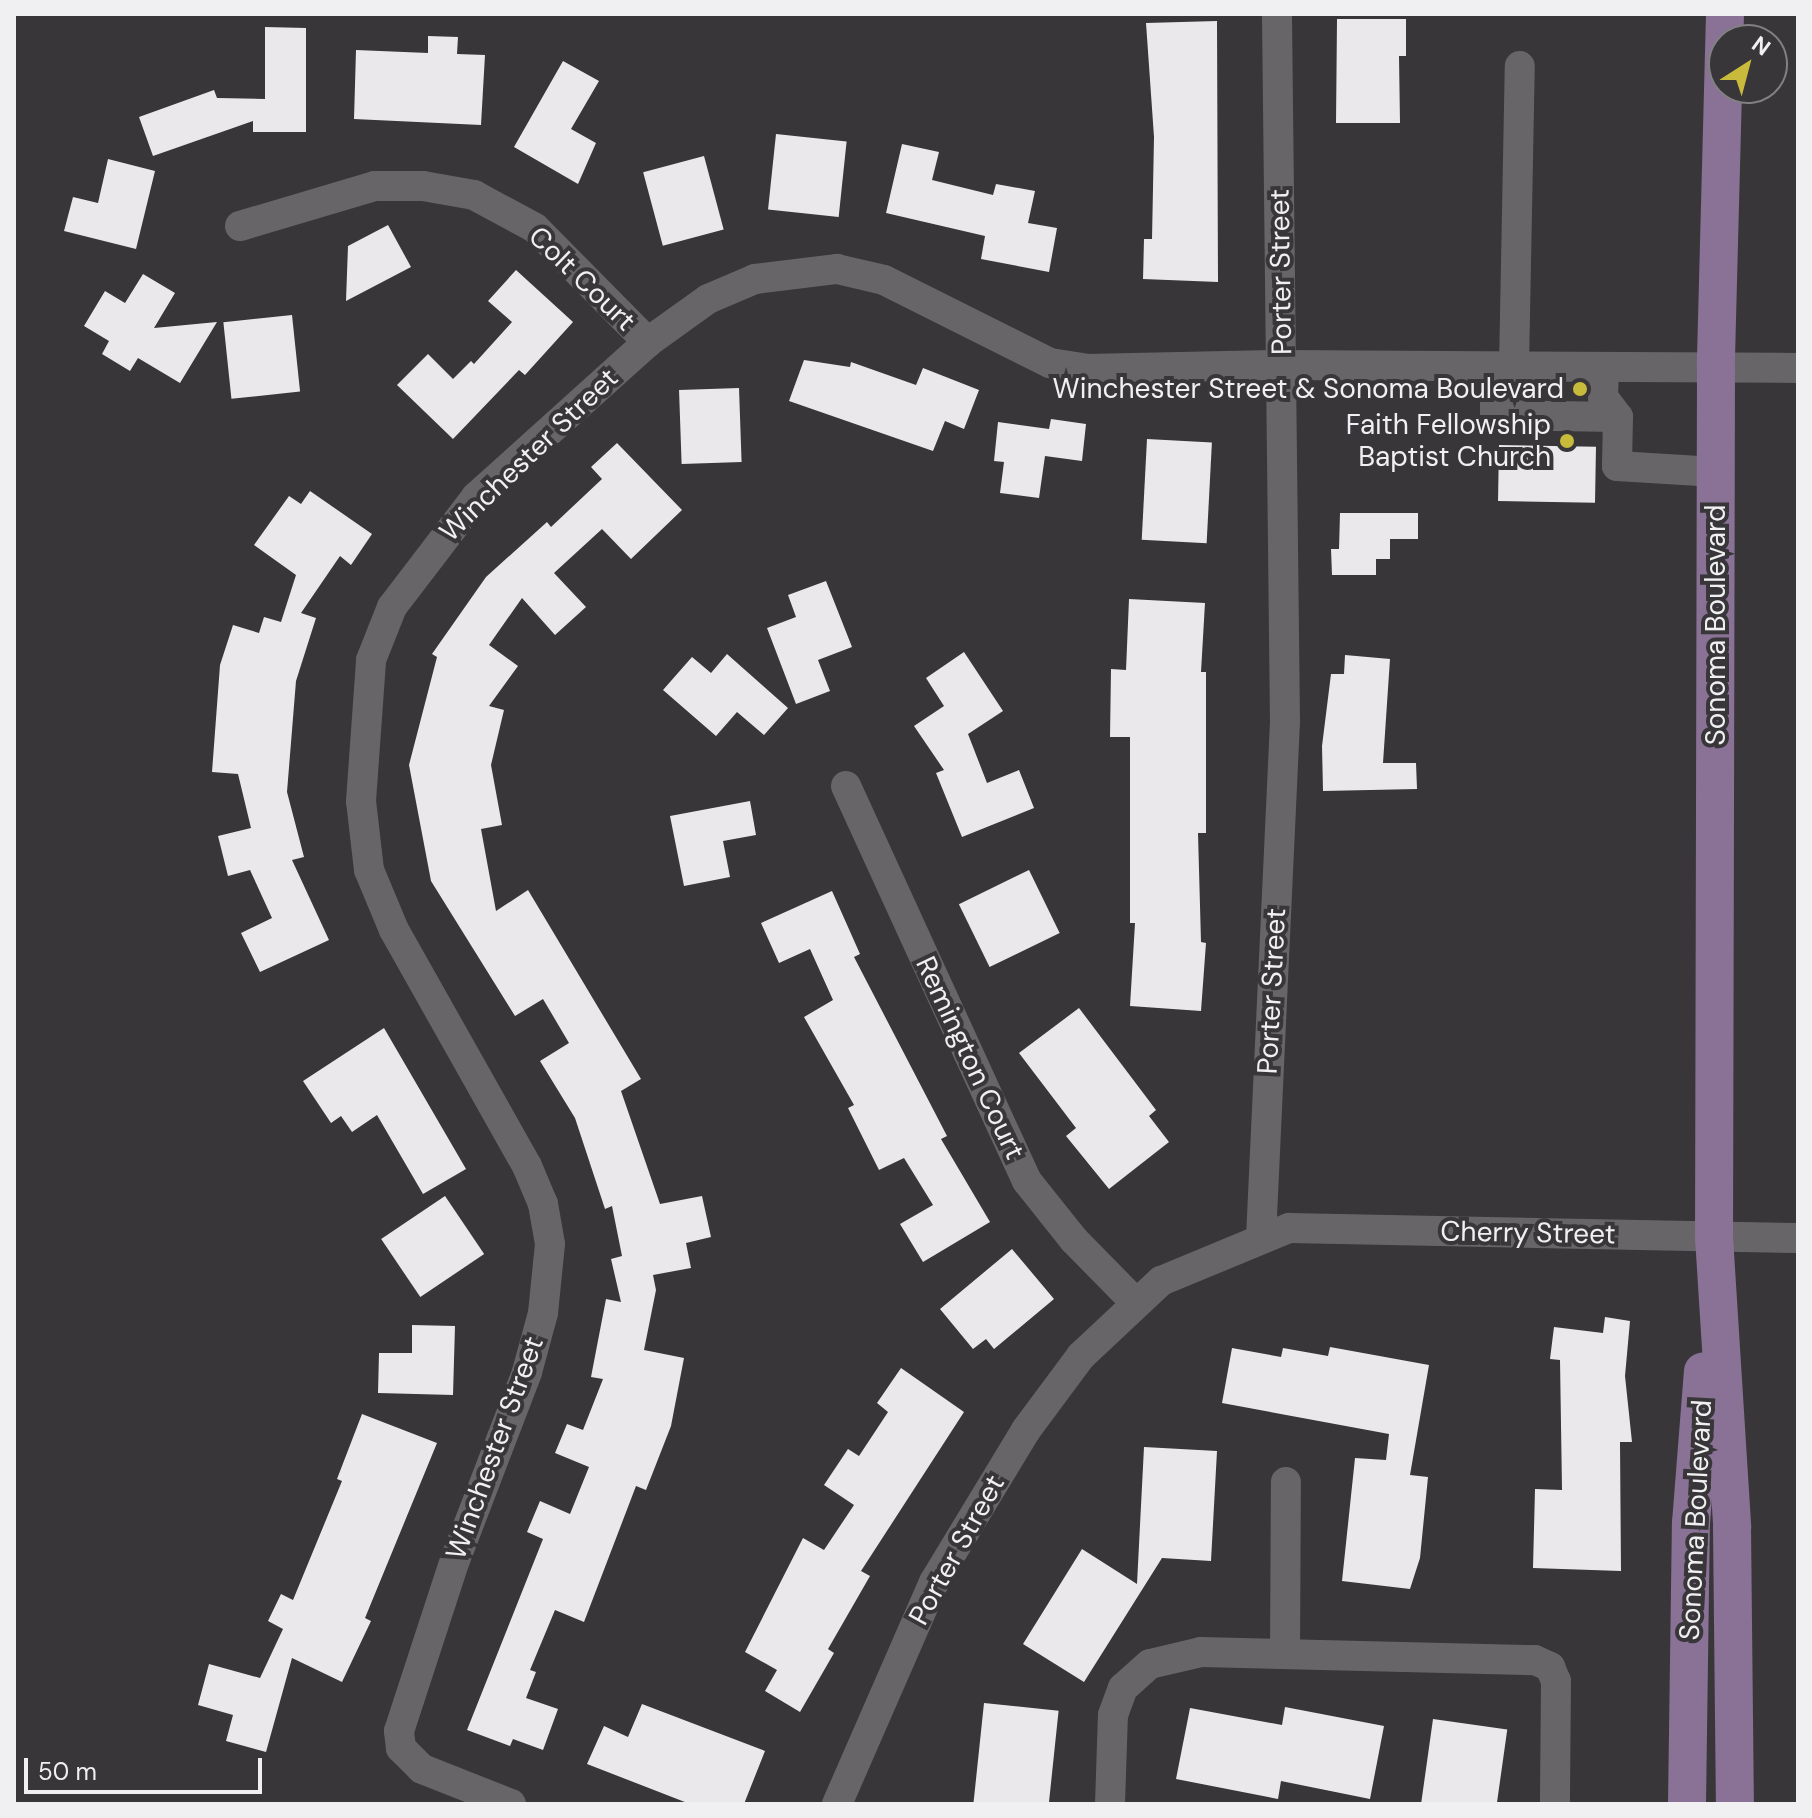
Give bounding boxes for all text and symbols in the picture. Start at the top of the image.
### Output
north arrow [1708,24,1788,104]
text: N [1746,29,1776,62]
street label: Porter Street [1263,189,1299,355]
street label: Colt Court [522,220,642,338]
street label: Winchester Street [433,361,625,549]
place label: Winchester Street & Sonoma Boulevard [1053,372,1564,406]
marker: Winchester Street & Sonoma Boulevard [1571,380,1589,398]
place label: Faith Fellowship Baptist Church [1346,408,1551,474]
marker: Faith Fellowship Baptist Church [1558,432,1576,450]
street label: Sonoma Boulevard [1699,505,1733,745]
street label: Porter Street [1251,907,1293,1075]
street label: Remington Court [908,951,1032,1165]
street label: Cherry Street [1440,1215,1616,1251]
street label: Winchester Street [439,1332,551,1564]
street label: Sonoma Boulevard [1673,1399,1719,1641]
street label: Porter Street [902,1469,1012,1631]
scale bar [28,1742,266,1792]
text: 50 m [38,1756,97,1787]

